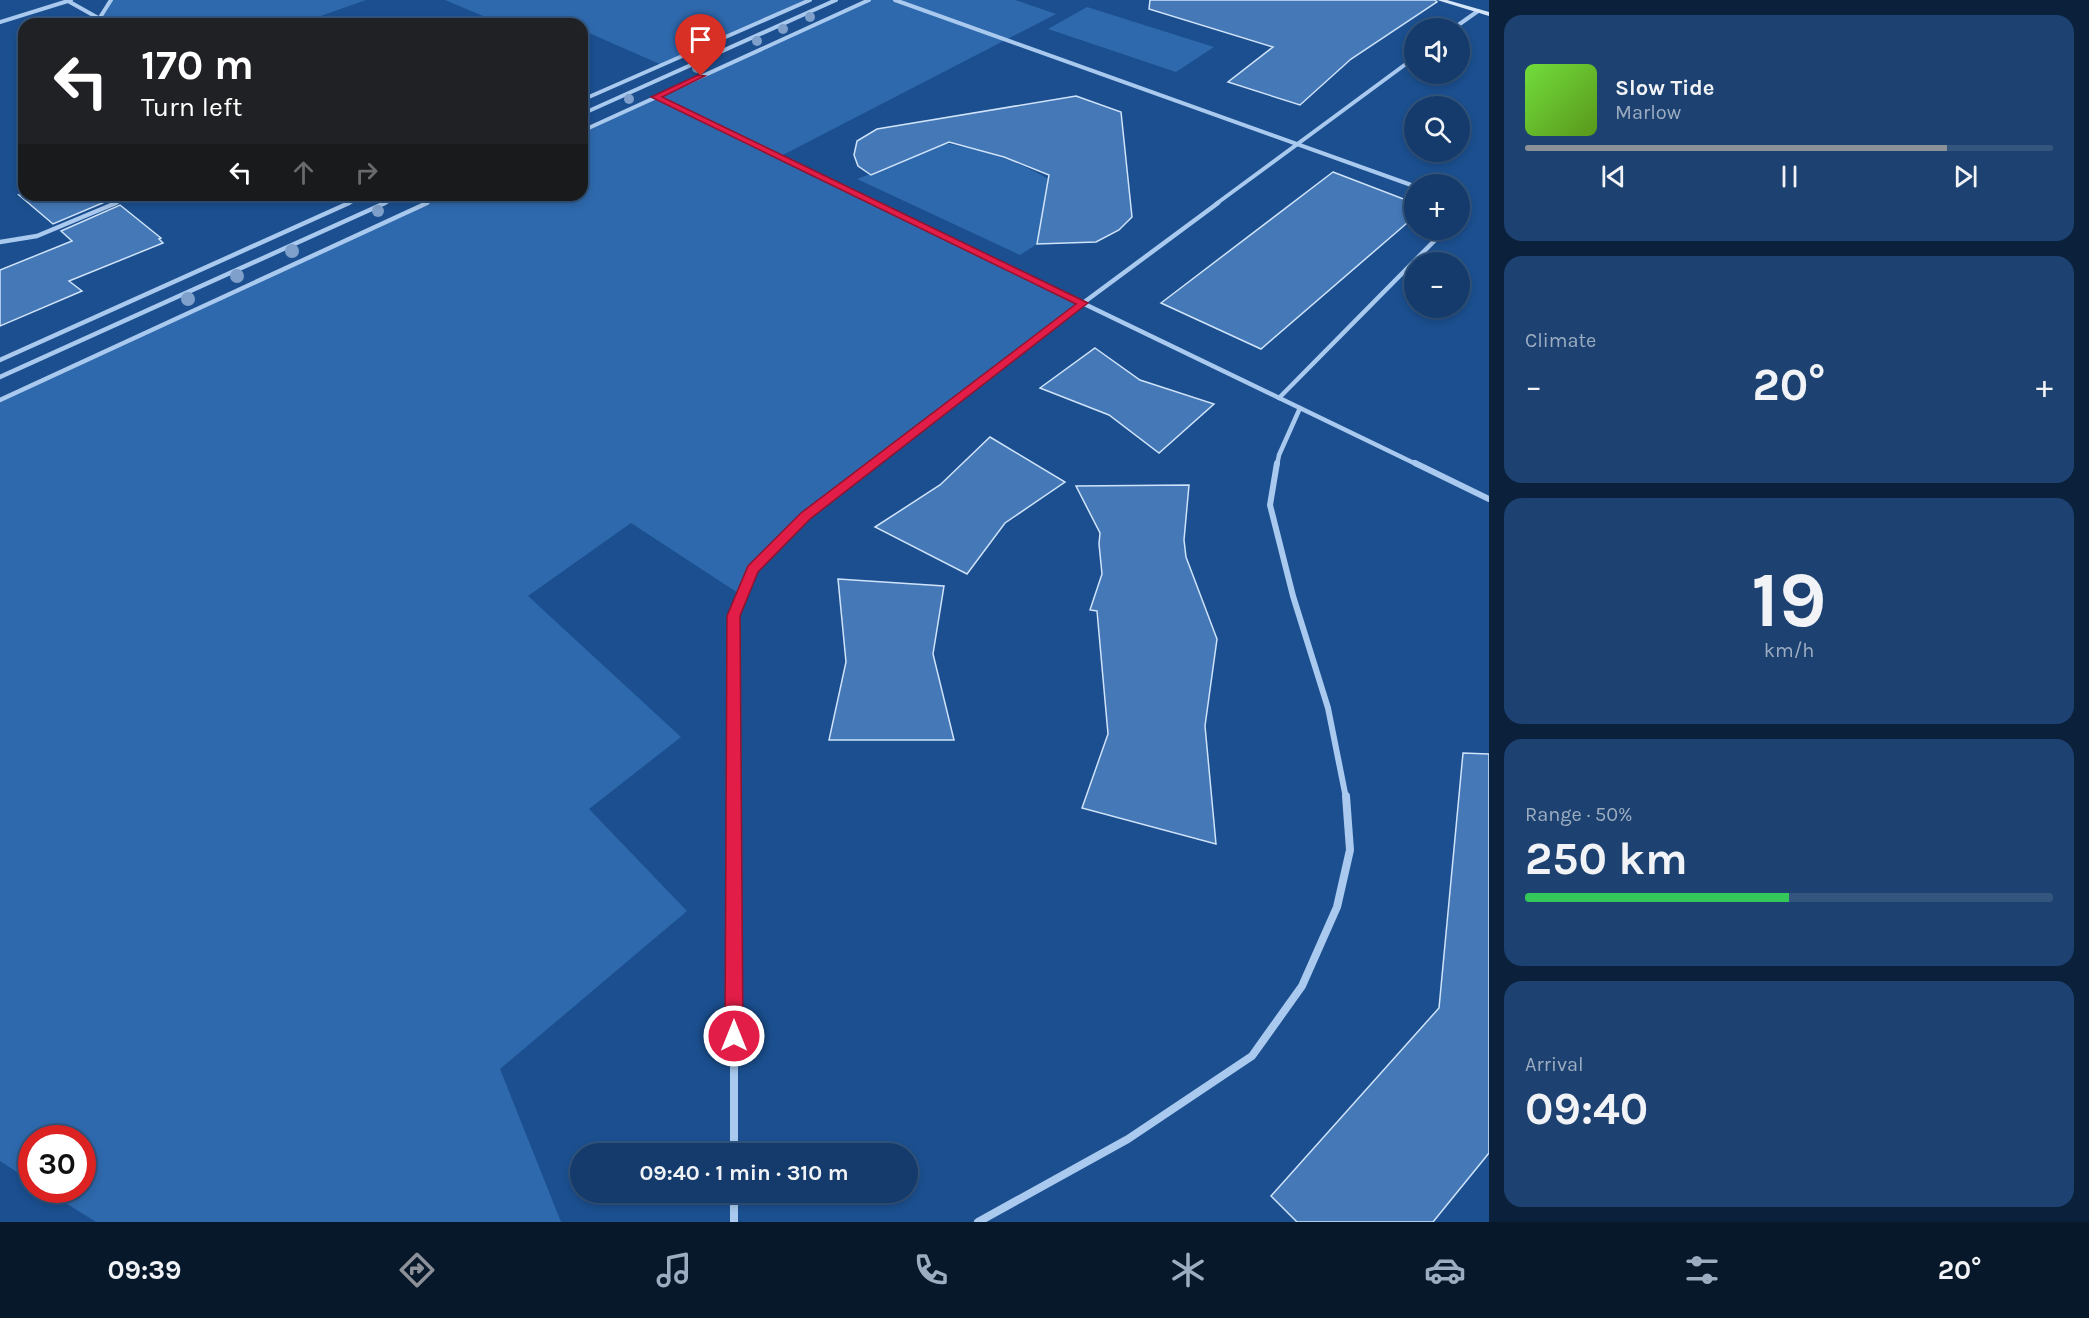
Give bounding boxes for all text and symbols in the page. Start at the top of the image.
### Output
pin [675,14,726,76]
map controls [1404,18,1470,318]
button: sound [1404,18,1470,84]
icon: arrive [684,23,717,56]
text: 170 m [141,40,254,90]
icon: left [42,42,120,120]
text: Slow Tide [1615,75,1715,101]
text: Turn left [141,91,242,123]
button: search [1404,96,1470,162]
text: Marlow [1615,101,1681,124]
icon: left [224,156,257,189]
icon: ahead [287,156,320,189]
icon: right [350,156,383,189]
icon: previous [1597,160,1630,193]
icon: pause [1773,160,1806,193]
icon: next [1949,160,1982,193]
button: + [1404,174,1470,240]
button: − [1404,252,1470,318]
text: Climate [1525,329,1596,352]
text: 20° [1752,359,1826,411]
text: − [1525,367,1542,405]
text: + [2036,367,2053,405]
text: 19 [1751,554,1827,646]
text: km/h [1764,639,1814,662]
text: Range · 50% [1525,803,1633,826]
text: 250 km [1525,833,1688,885]
position arrow [702,1004,766,1068]
text: Arrival [1525,1053,1584,1076]
text: 09:40 [1525,1083,1648,1135]
speed limit sign: 30 [18,1125,96,1203]
text: 09:40 · 1 min · 310 m [639,1160,849,1186]
icon: directions [396,1249,438,1291]
icon: music [653,1249,695,1291]
icon: phone [910,1249,952,1291]
icon: climate [1167,1249,1209,1291]
icon: car [1424,1249,1466,1291]
icon: filters [1681,1249,1723,1291]
text: 09:39 [107,1254,182,1286]
text: 20° [1938,1254,1982,1286]

